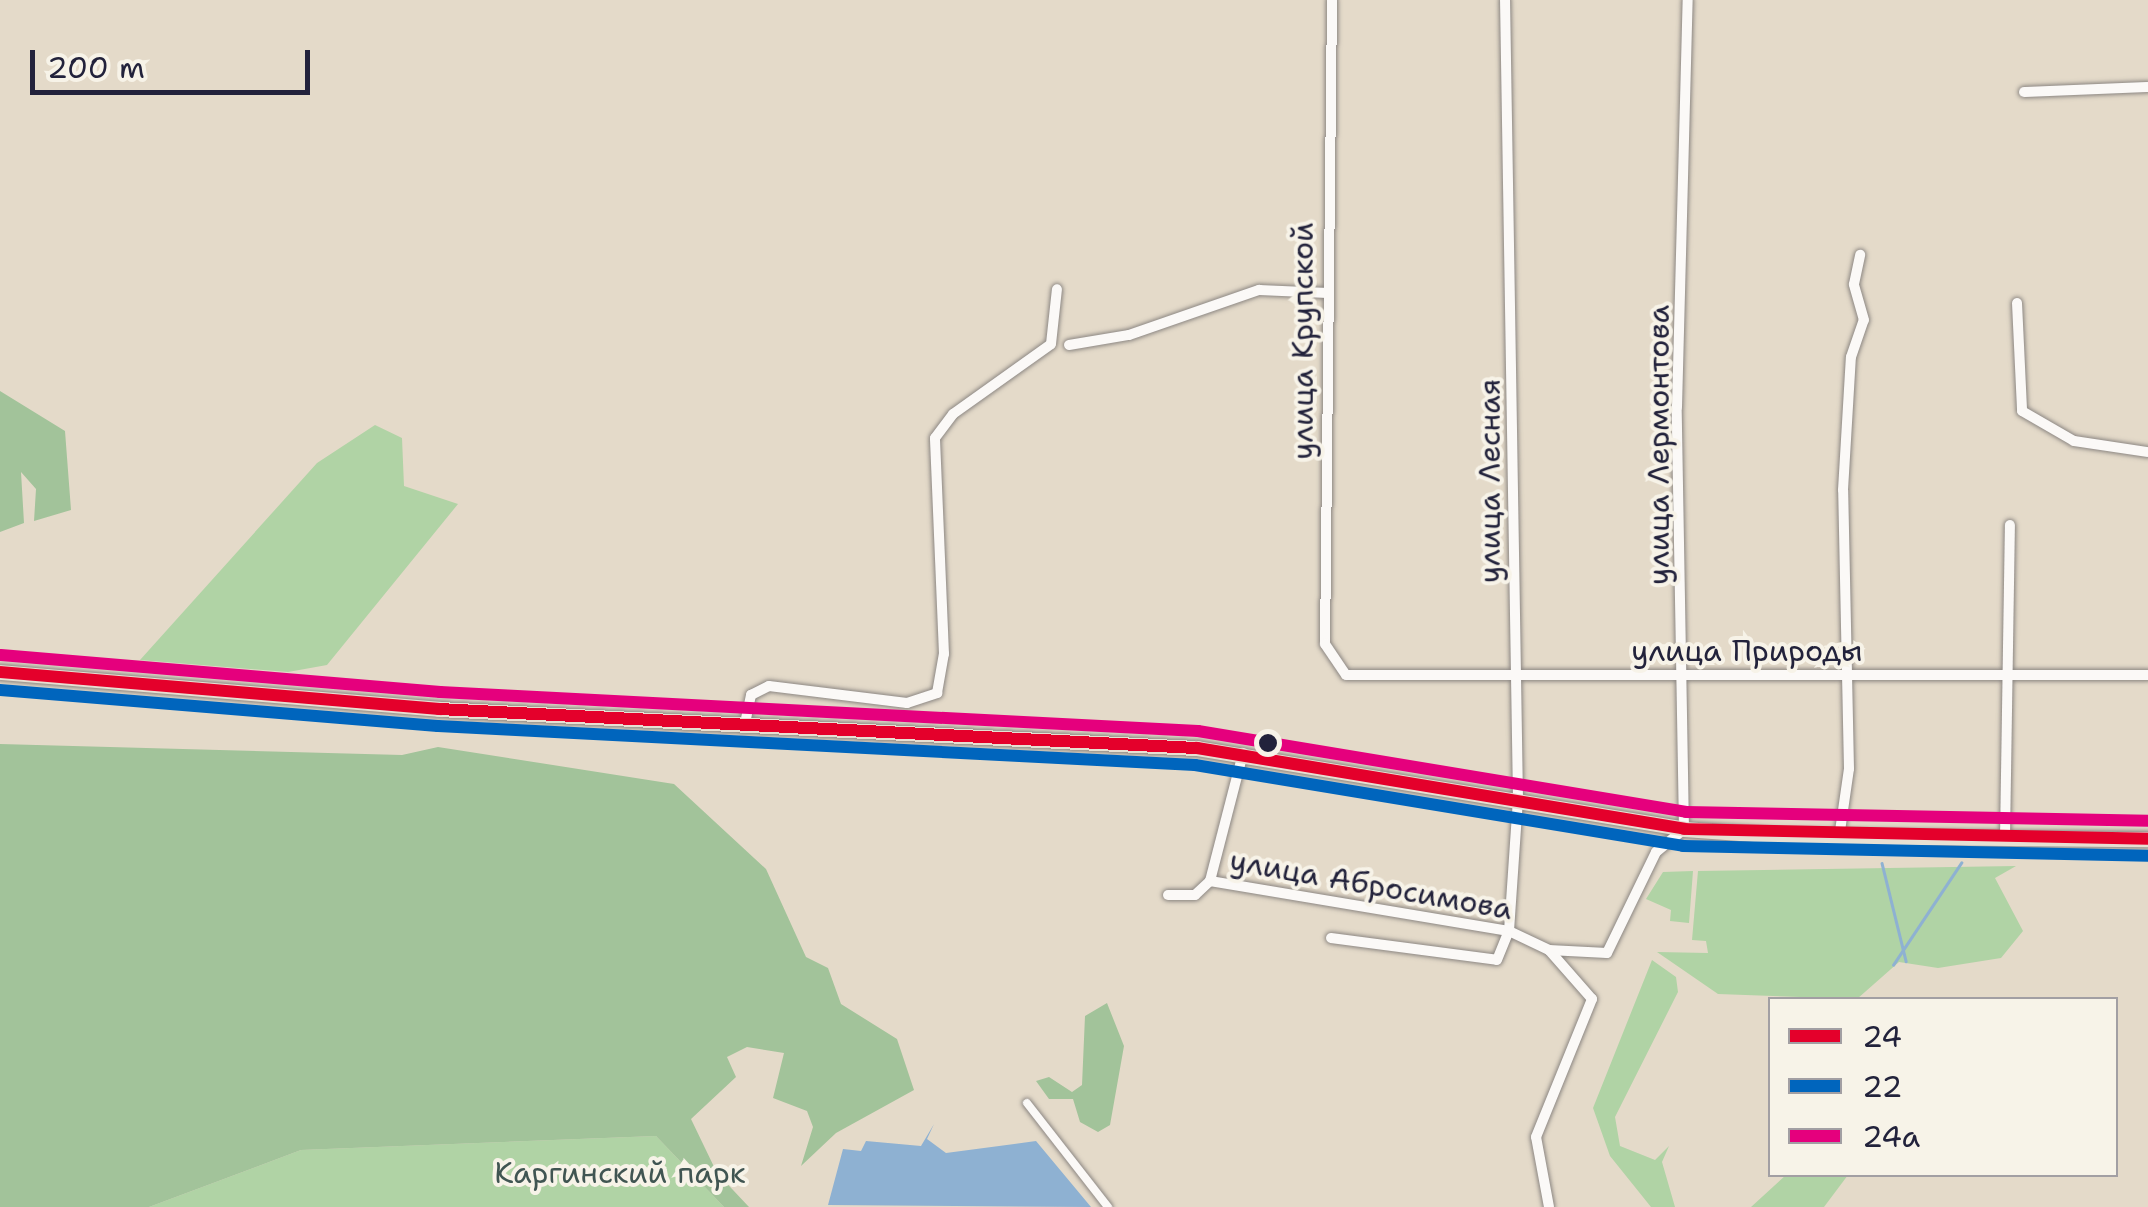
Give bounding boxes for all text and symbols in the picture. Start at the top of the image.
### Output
scale bar [35,30,315,92]
text: 200 m [47,47,145,88]
street label: улица Крупской [1285,222,1321,460]
street label: улица Лермонтова [1641,305,1677,585]
street label: улица Лесная [1472,379,1508,583]
street label: улица Природы [1631,633,1863,669]
unlabelled marker [1258,733,1278,753]
street label: улица Абросимова [1227,842,1515,928]
legend [1768,997,2118,1177]
text: 24 [1862,1016,1902,1057]
text: 22 [1862,1066,1903,1107]
text: 24a [1862,1116,1920,1157]
park label: Каргинский парк [494,1155,746,1191]

